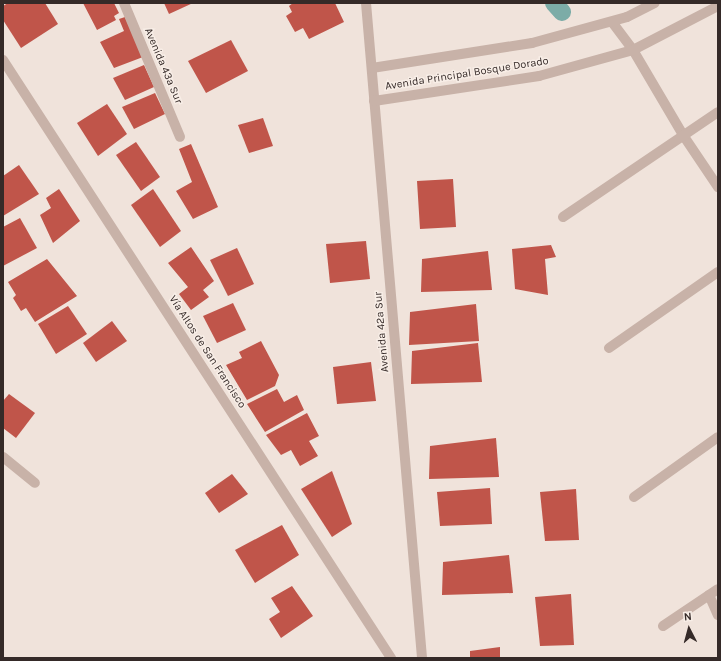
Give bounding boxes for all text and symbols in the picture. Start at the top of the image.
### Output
street label: Avenida 43a Sur [141,26,185,106]
street label: Avenida Principal Bosque Dorado [384,55,550,93]
street label: Avenida 42a Sur [372,291,392,373]
street label: Vía Altos de San Francisco [166,293,248,411]
north arrow [669,609,709,649]
text: N [683,610,692,623]

